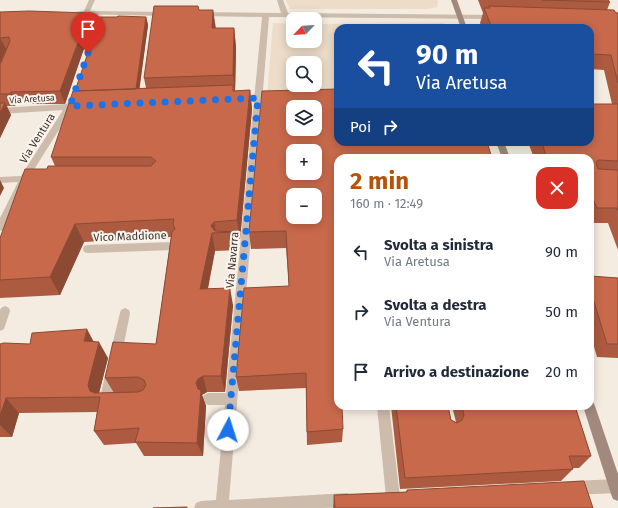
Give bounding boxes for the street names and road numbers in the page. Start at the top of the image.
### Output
street label: Via Aretusa [9,92,55,106]
street label: Via Ventura [17,111,58,166]
street label: Vico Maddione [93,229,167,244]
street label: Via Navarra [224,231,241,289]

